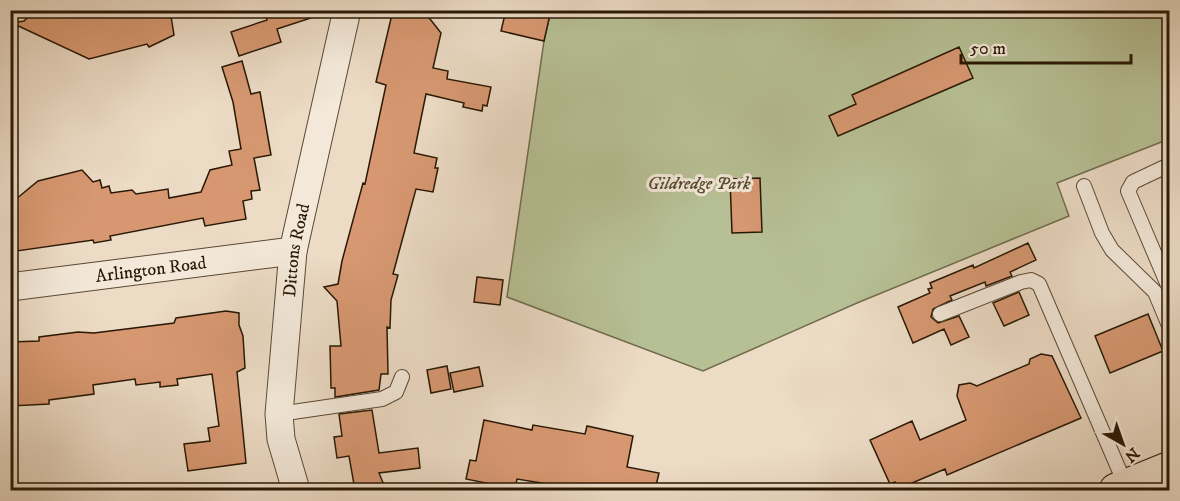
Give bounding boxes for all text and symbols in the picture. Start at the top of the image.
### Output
scale bar [961,27,1130,65]
text: 50 m [970,38,1006,60]
park label: Gildredge Park [648,173,751,195]
street label: Dittons Road [279,201,315,298]
street label: Arlington Road [94,252,208,288]
north arrow [1093,414,1153,474]
text: N [1121,443,1143,467]

